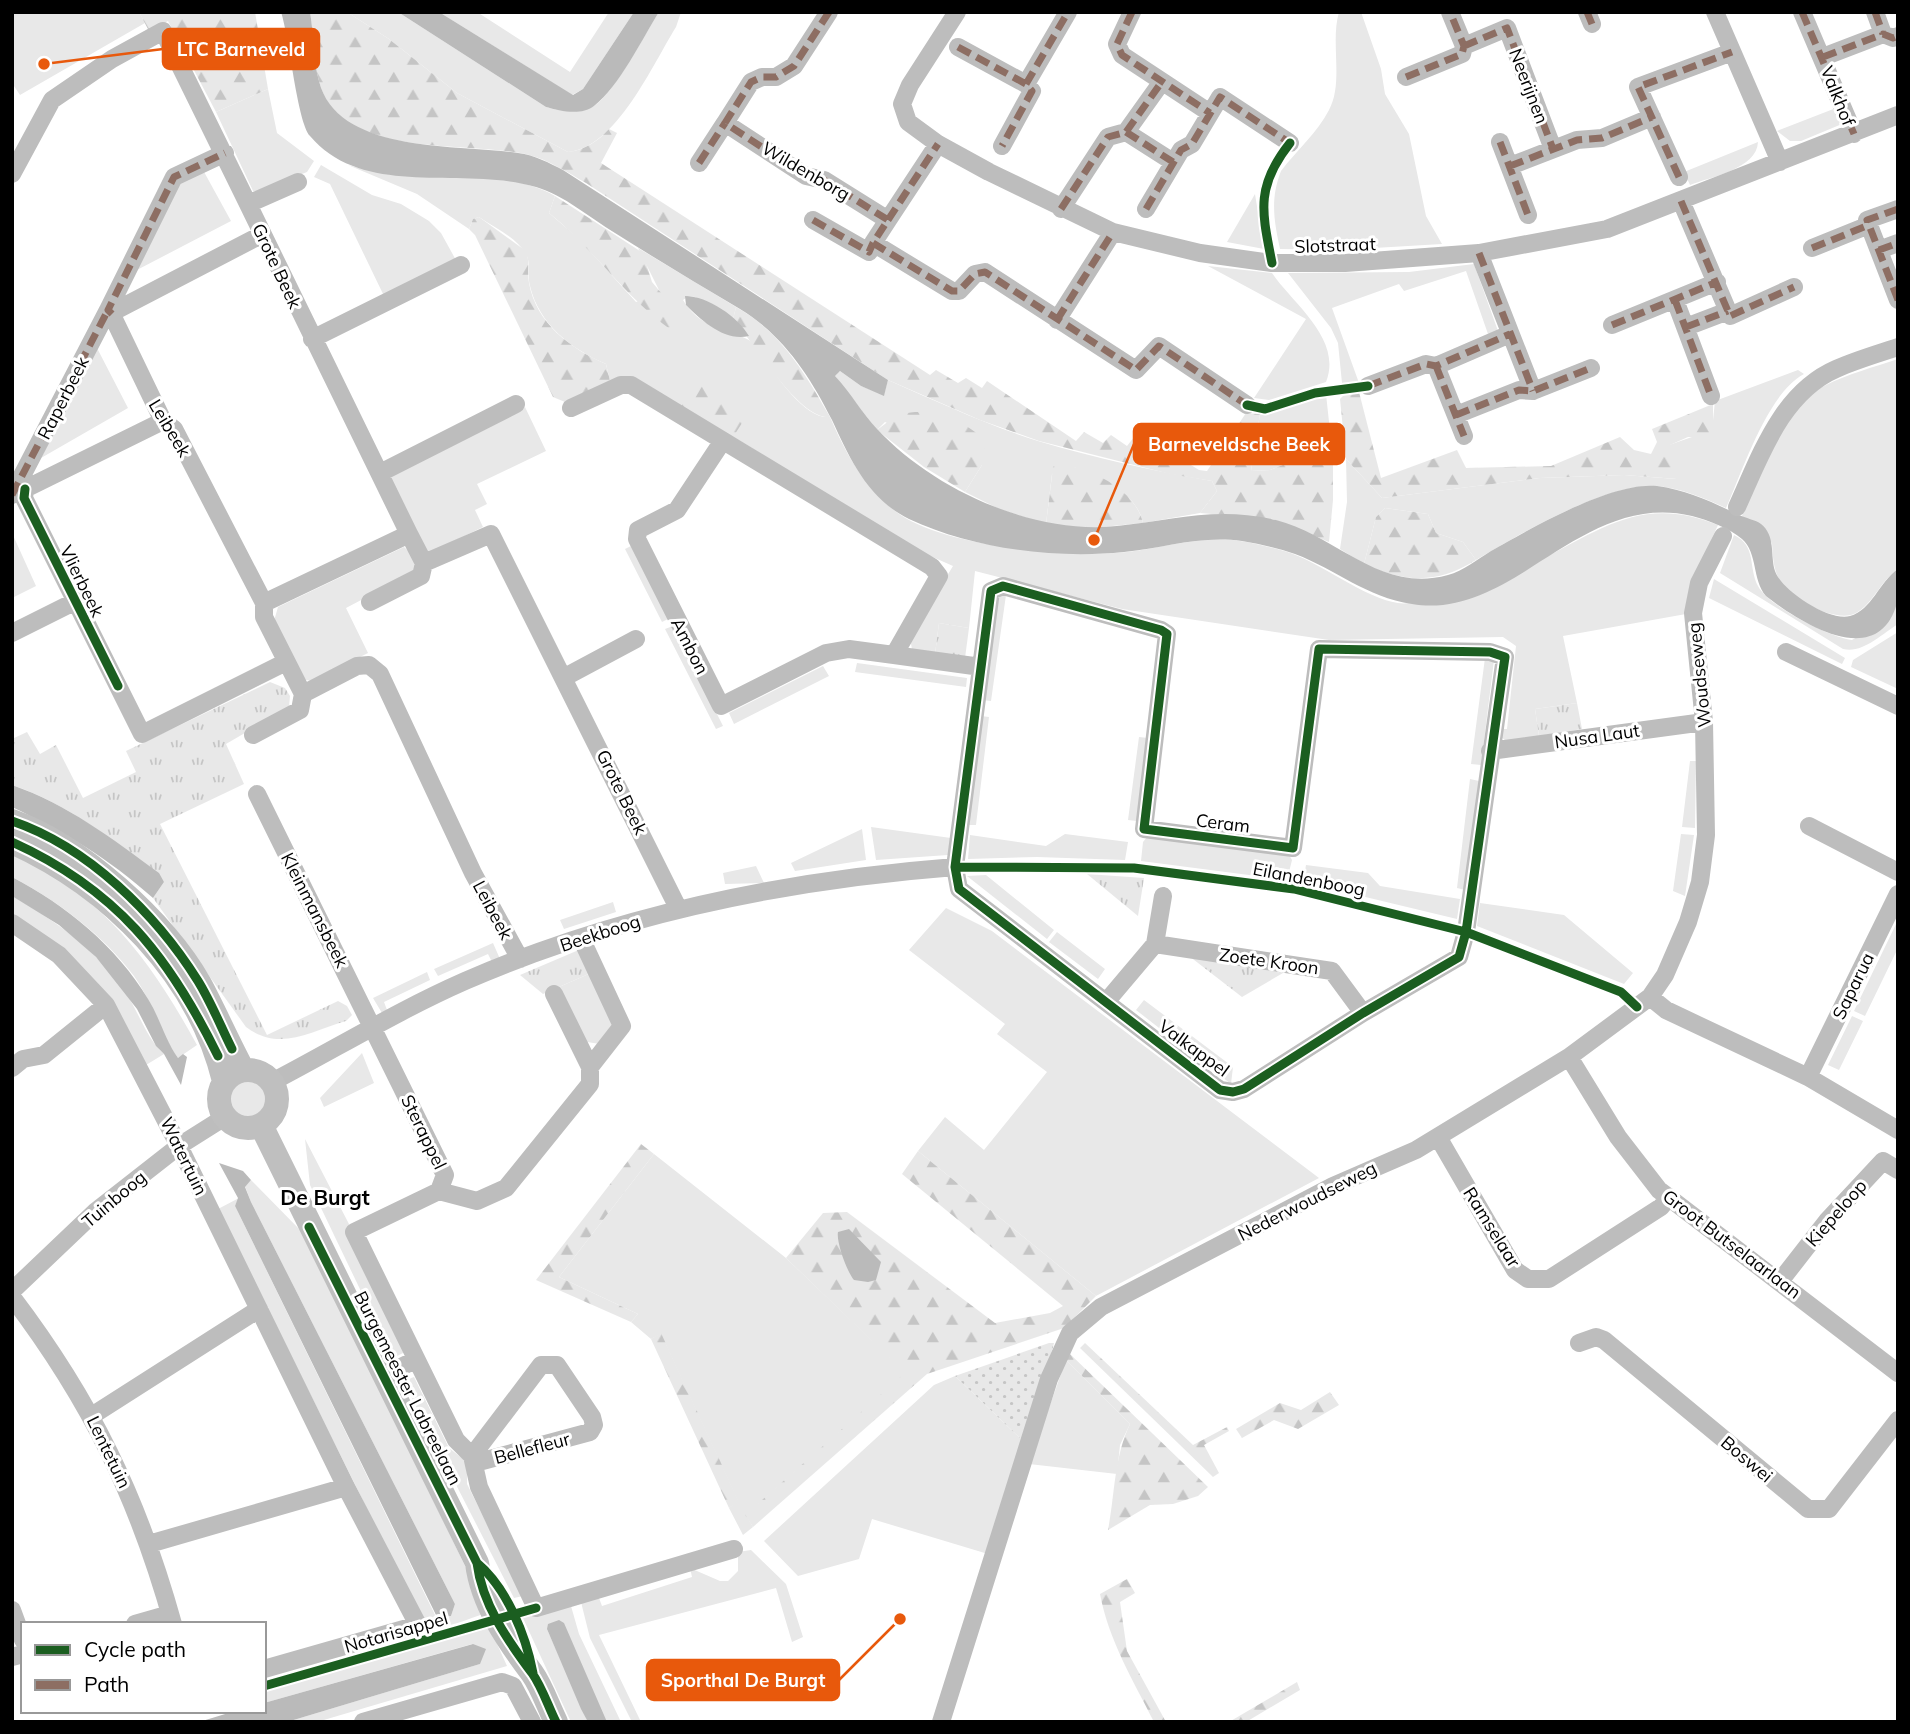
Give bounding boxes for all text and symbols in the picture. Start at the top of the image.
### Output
callout: LTC Barneveld [163,29,319,69]
text: LTC Barneveld [177,37,305,61]
street label: Neerijnen [1504,45,1554,127]
street label: Valkhof [1816,63,1861,130]
street label: Wildenborg [758,137,854,205]
street label: Grote Beek [247,220,307,313]
street label: Slotstraat [1294,232,1376,258]
street label: Raperbeek [32,352,94,443]
street label: Leibeek [144,395,197,462]
callout: Barneveldsche Beek [1134,424,1344,464]
text: Barneveldsche Beek [1148,432,1330,456]
street label: Vlierbeek [55,541,110,621]
street label: Ambon [666,614,714,678]
street label: Woudseweg [1682,621,1716,729]
street label: Nusa Laut [1553,719,1641,753]
street label: Grote Beek [592,746,653,839]
street label: Ceram [1195,808,1251,838]
street label: Kleinmansbeek [276,849,354,972]
street label: Eilandenboog [1251,857,1367,901]
street label: Leibeek [468,877,518,944]
street label: Beekboog [557,909,643,957]
street label: Zoete Kroon [1218,943,1320,979]
street label: Saparua [1827,949,1879,1023]
street label: Valkappel [1154,1015,1234,1081]
street label: Sterappel [396,1091,452,1173]
street label: Watertuin [155,1113,213,1199]
street label: Nederwoudseweg [1234,1156,1380,1246]
street label: Tuinboog [77,1165,151,1233]
street label: Kiepeloop [1801,1175,1871,1251]
street label: Ramselaar [1458,1183,1526,1272]
district label: De Burgt [280,1184,370,1210]
street label: Groot Butselaarlaan [1658,1184,1806,1304]
street label: Burgemeester Labreelaan [349,1287,467,1489]
street label: Lentetuin [82,1412,136,1492]
street label: Bellefleur [492,1427,573,1469]
street label: Boswei [1716,1431,1778,1487]
street label: Notarisappel [341,1606,451,1658]
legend [21,1622,266,1713]
text: Cycle path [84,1636,186,1662]
callout: Sporthal De Burgt [647,1660,839,1700]
text: Sporthal De Burgt [661,1668,825,1692]
text: Path [84,1671,129,1697]

